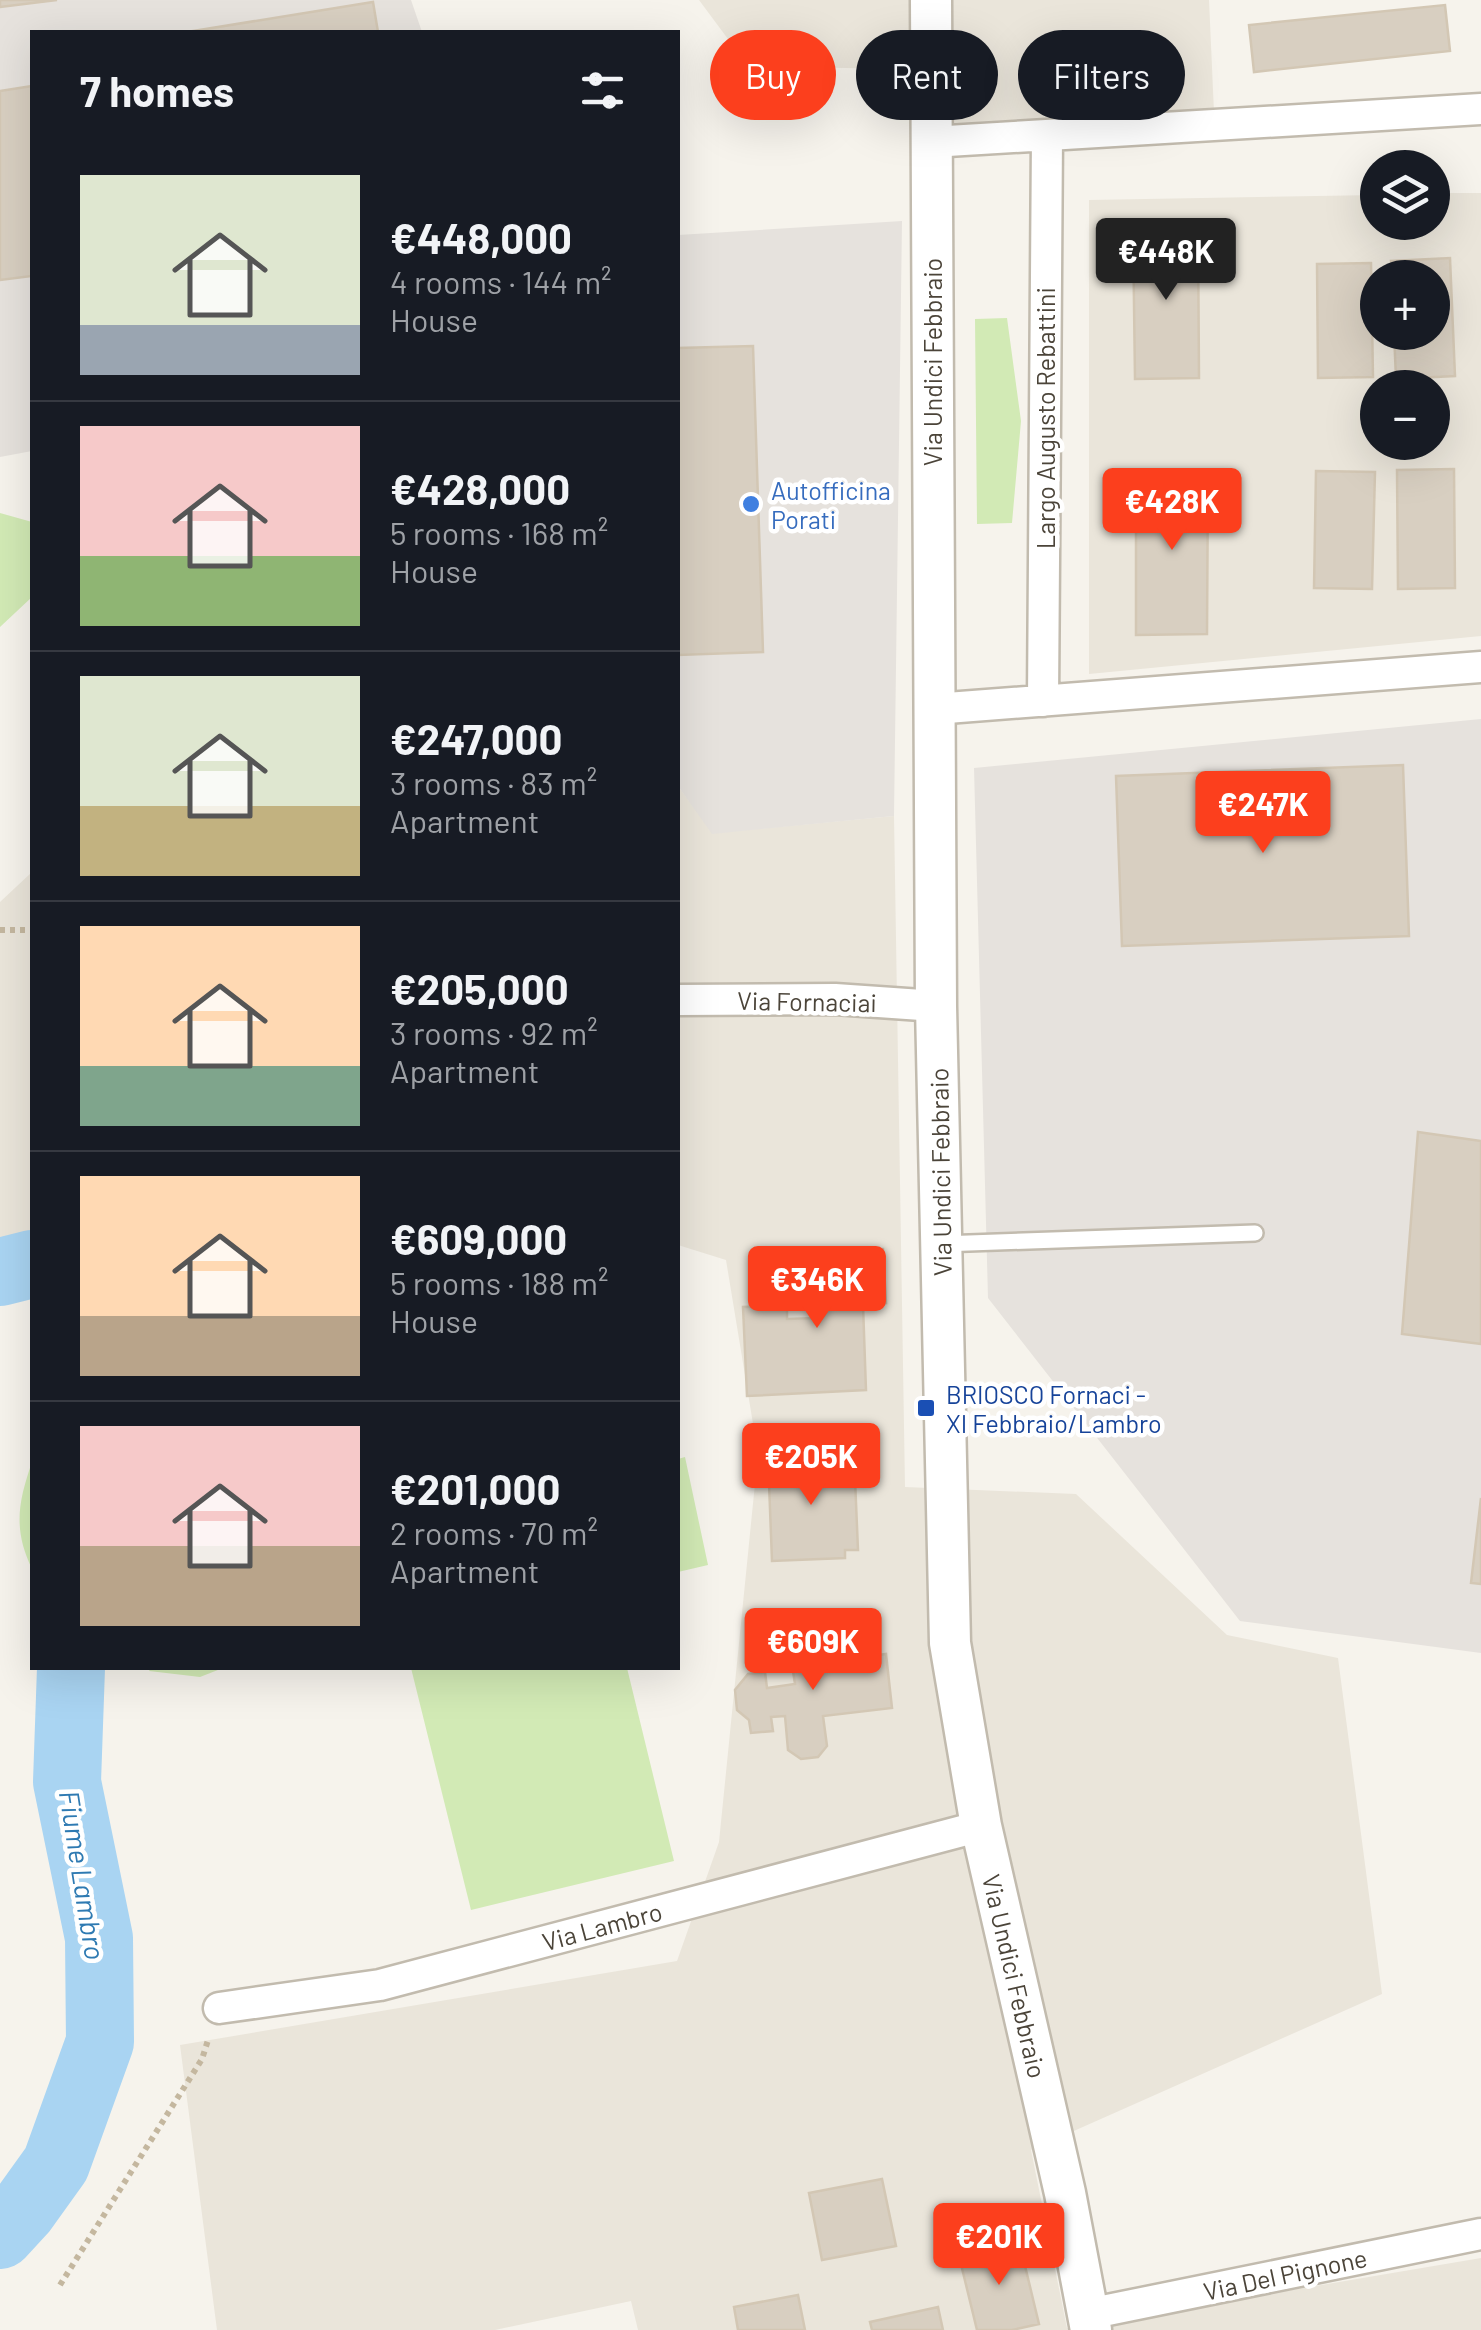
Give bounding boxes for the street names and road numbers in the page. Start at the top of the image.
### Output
street label: Via Undici Febbraio [917,258,947,466]
street label: Largo Augusto Rebattini [1030,287,1060,549]
street label: Via Fornaciai [737,985,877,1017]
street label: Via Undici Febbraio [923,1068,957,1276]
street label: Via Undici Febbraio [977,1871,1053,2081]
street label: Via Lambro [539,1896,665,1956]
street label: Via Del Pignone [1200,2242,1370,2306]

